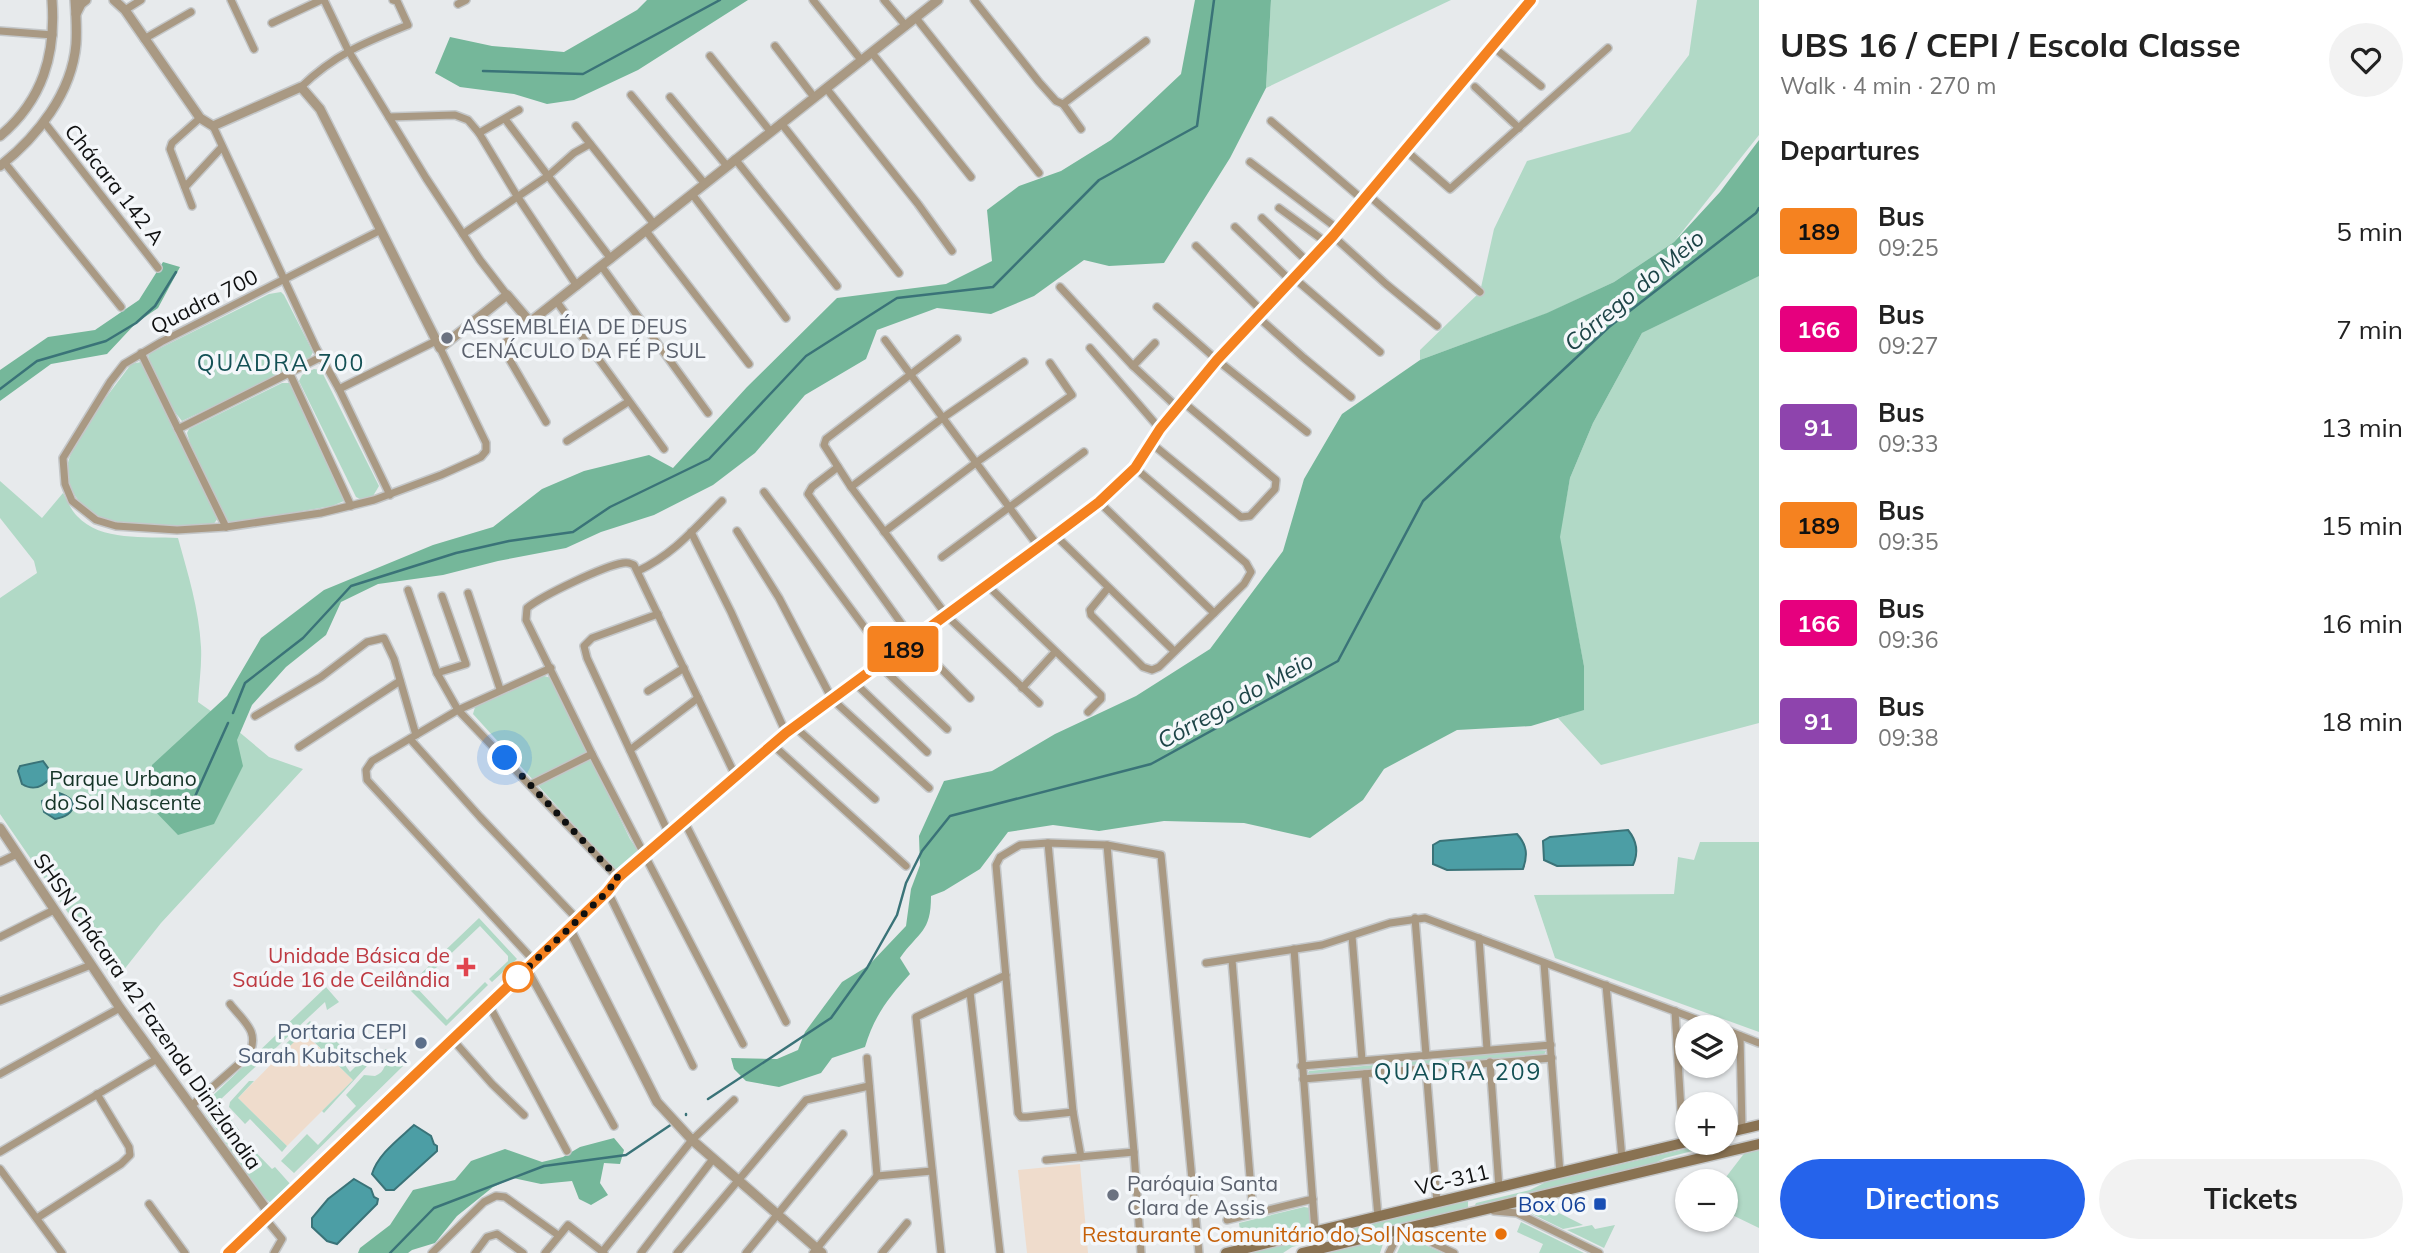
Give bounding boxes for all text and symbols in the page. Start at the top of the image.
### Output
button: heart [2329,23,2403,97]
text: UBS 16 / CEPI / Escola Classe [1780,24,2241,65]
text: Walk · 4 min · 270 m [1780,71,1997,100]
street label: Chácara 142 A [60,118,171,250]
text: Departures [1780,134,1920,167]
text: Bus [1878,200,1924,233]
text: 5 min [2336,215,2403,248]
text: 189 [1797,216,1840,246]
water label: Córrego do Meio [1558,223,1710,357]
text: 09:25 [1878,233,1938,262]
street label: Quadra 700 [146,263,262,339]
text: Bus [1878,298,1924,331]
place label: ASSEMBLÉIA DE DEUS CENÁCULO DA FÉ P SUL [461,313,706,363]
text: 7 min [2336,313,2403,346]
text: 166 [1797,314,1840,344]
marker: ASSEMBLÉIA DE DEUS CENÁCULO DA FÉ P SUL [439,330,455,346]
text: 09:27 [1878,331,1938,360]
district label: QUADRA 700 [197,348,365,377]
text: Bus [1878,396,1924,429]
text: 13 min [2321,411,2403,444]
text: 91 [1804,412,1833,442]
text: 09:33 [1878,429,1938,458]
text: Bus [1878,494,1924,527]
text: 15 min [2321,509,2403,542]
text: 189 [1797,510,1840,540]
text: 09:35 [1878,527,1938,556]
text: Bus [1878,592,1924,625]
text: 16 min [2321,607,2403,640]
text: 166 [1797,608,1840,638]
text: 09:36 [1878,625,1938,654]
line badge: 189 [863,626,943,672]
text: 189 [881,634,925,664]
water label: Córrego do Meio [1152,645,1318,755]
text: Bus [1878,690,1924,723]
text: 18 min [2321,705,2403,738]
text: 91 [1804,706,1833,736]
text: 09:38 [1878,723,1938,752]
your location [487,740,522,775]
park label: Parque Urbano do Sol Nascente [45,765,201,815]
street label: SHSN Chácara 42 Fazenda Dinizlandia [28,848,268,1174]
place label: Unidade Básica de Saúde 16 de Ceilândia [232,942,450,992]
marker: Unidade Básica de Saúde 16 de Ceilândia [456,957,476,977]
unlabelled marker [503,962,533,992]
map controls [1675,1015,1738,1232]
button: layers [1675,1015,1738,1078]
place label: Portaria CEPI Sarah Kubitschek [238,1018,407,1068]
marker: Portaria CEPI Sarah Kubitschek [413,1035,429,1051]
district label: QUADRA 209 [1374,1057,1542,1086]
button: + [1675,1092,1738,1155]
street label: VC-311 [1413,1158,1491,1200]
button: Directions [1780,1159,2085,1239]
button: Tickets [2099,1159,2403,1239]
button: − [1675,1169,1738,1232]
place label: Paróquia Santa Clara de Assis [1127,1170,1278,1220]
marker: Paróquia Santa Clara de Assis [1105,1187,1121,1203]
place label: Box 06 [1518,1191,1586,1217]
marker: Box 06 [1592,1196,1608,1212]
place label: Restaurante Comunitário do Sol Nascente [1082,1221,1487,1247]
marker: Restaurante Comunitário do Sol Nascente [1493,1226,1509,1242]

